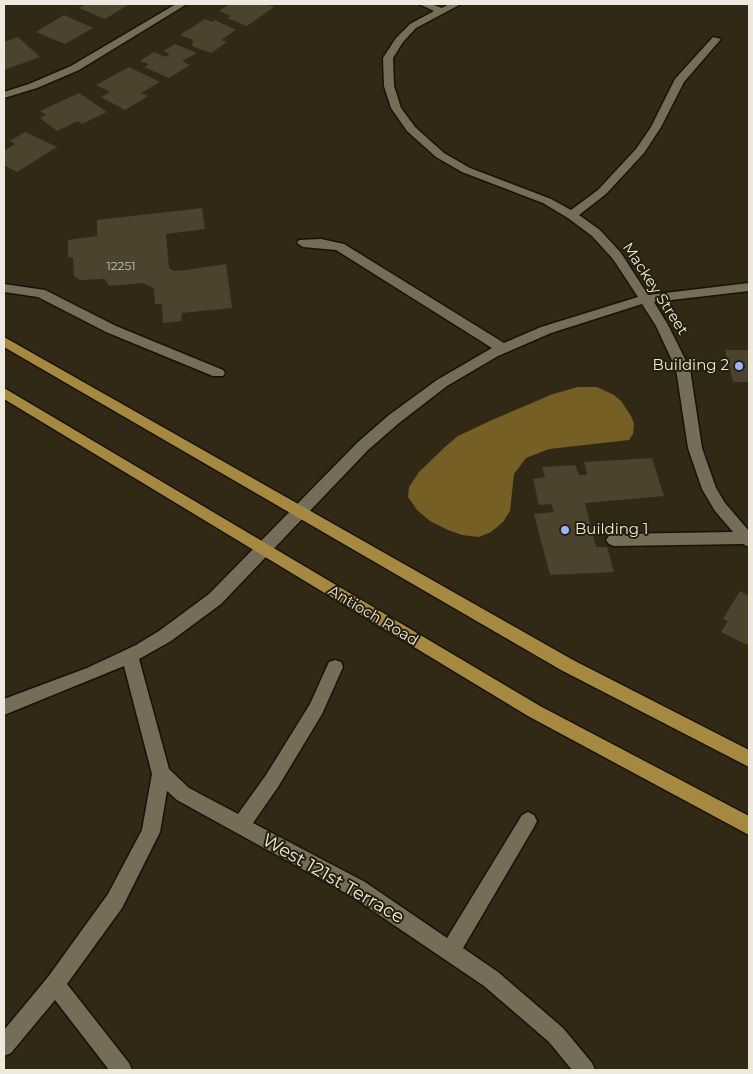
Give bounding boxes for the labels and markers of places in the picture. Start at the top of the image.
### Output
place label: Building 2 [652,357,729,375]
marker: Building 2 [733,360,745,372]
place label: Building 1 [575,521,648,539]
marker: Building 1 [559,524,571,536]

